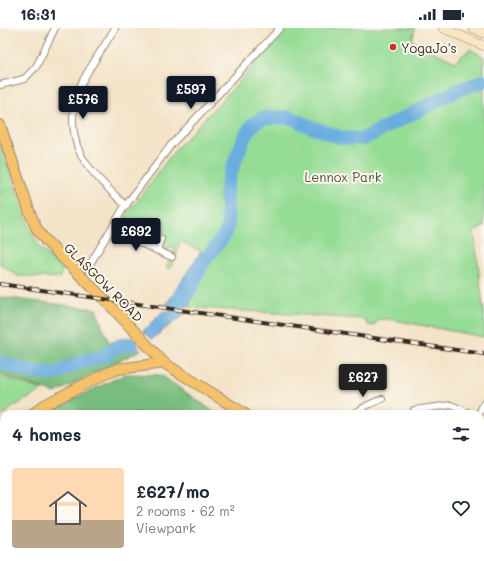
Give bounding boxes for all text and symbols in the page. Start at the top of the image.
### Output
text: 16:31 [20,4,56,24]
place label: YogaJo's [401,39,457,56]
marker: YogaJo's [388,42,398,52]
pin: £597 [167,76,215,110]
text: £597 [176,80,206,97]
pin: £576 [59,86,107,120]
text: £576 [68,90,98,107]
park label: Lennox Park [304,168,382,185]
pin: £692 [112,218,160,252]
text: £692 [120,222,152,239]
street label: GLASGOW ROAD [61,239,147,325]
pin: £627 [339,364,387,398]
text: £627 [348,368,378,385]
text: 4 homes [12,423,81,445]
icon: filters [450,423,472,445]
text: £627/mo [136,480,210,502]
icon: home [44,484,92,532]
icon: heart [450,497,472,519]
text: 2 rooms · 62 m² [136,502,235,519]
text: Viewpark [136,519,196,536]

